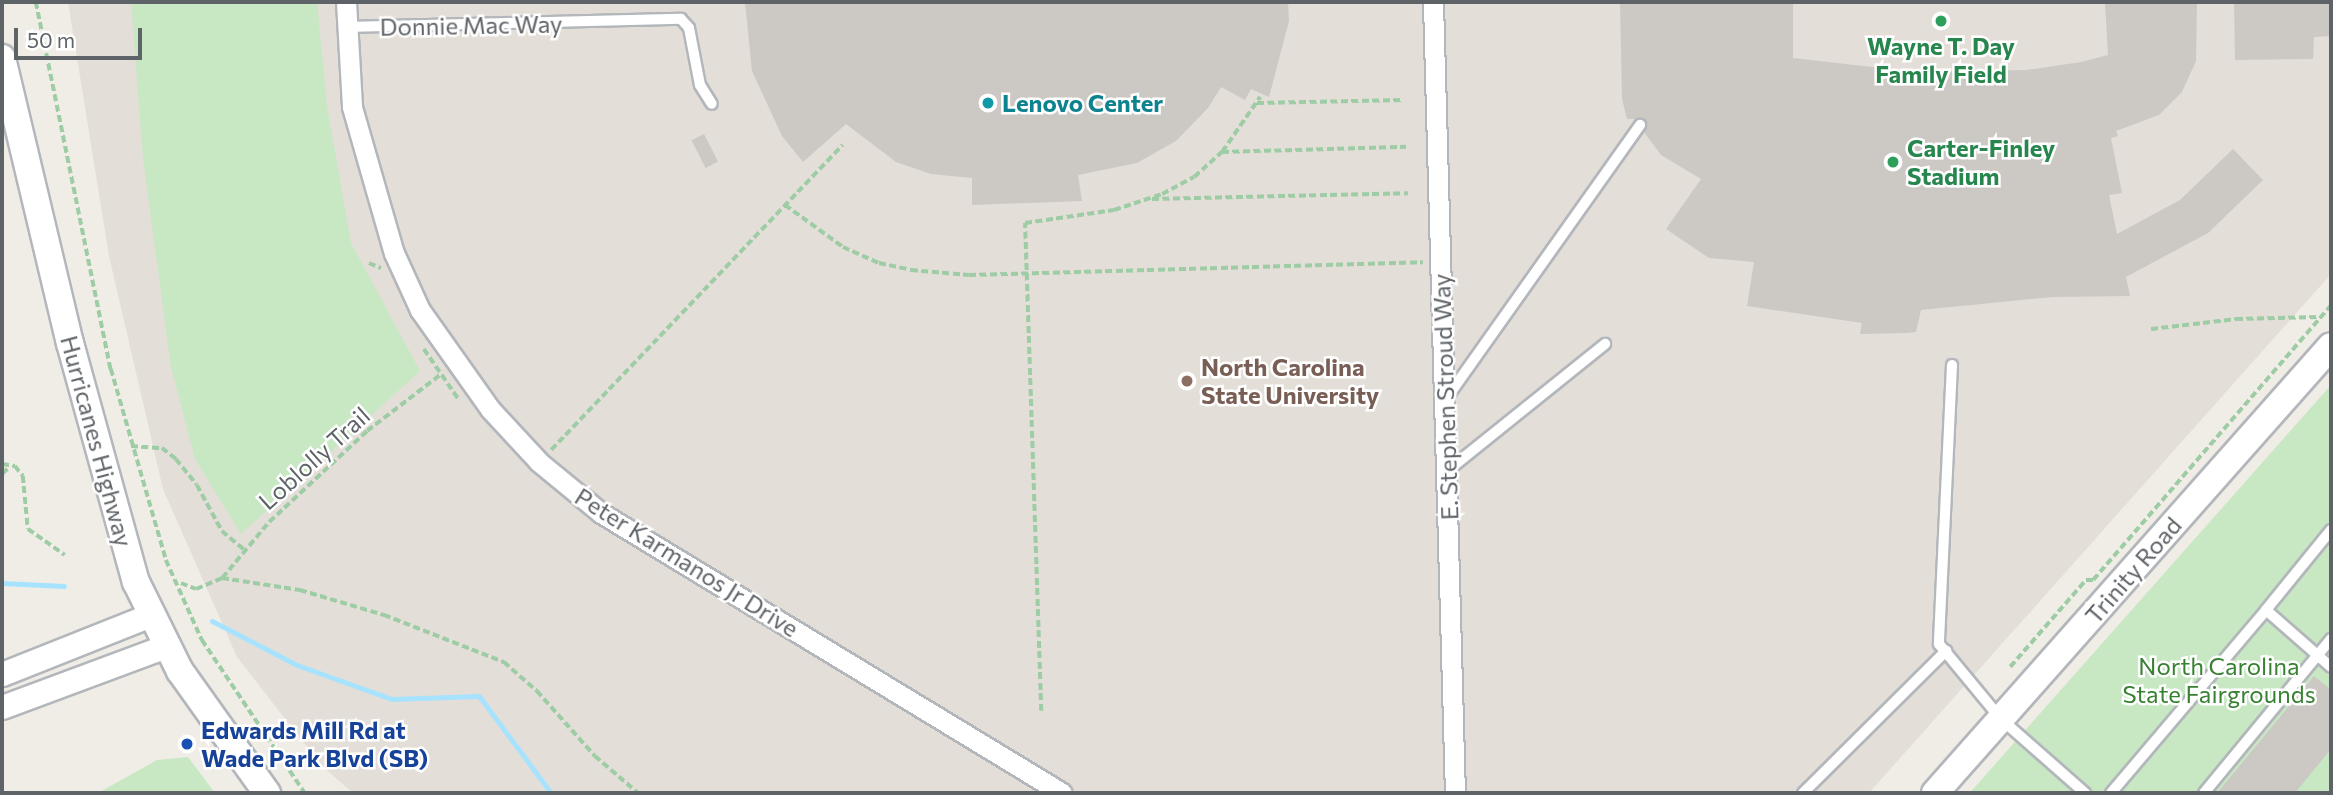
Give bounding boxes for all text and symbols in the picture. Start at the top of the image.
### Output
street label: Donnie Mac Way [379,9,563,41]
marker: Wayne T. Day Family Field [1933,13,1949,29]
scale bar [18,14,145,58]
text: 50 m [27,27,75,52]
place label: Wayne T. Day Family Field [1867,32,2015,88]
place label: Lenovo Center [1002,89,1163,117]
marker: Lenovo Center [980,95,996,111]
place label: Carter-Finley Stadium [1907,134,2055,190]
marker: Carter-Finley Stadium [1885,154,1901,170]
street label: E. Stephen Stroud Way [1426,273,1464,521]
street label: Hurricanes Highway [55,332,139,550]
place label: North Carolina State University [1201,353,1379,409]
marker: North Carolina State University [1179,373,1195,389]
street label: Loblolly Trail [253,401,375,515]
street label: Peter Karmanos Jr Drive [570,481,804,643]
street label: Trinity Road [2079,511,2187,629]
park label: North Carolina State Fairgrounds [2122,652,2316,708]
place label: Edwards Mill Rd at Wade Park Blvd (SB) [201,716,428,772]
marker: Edwards Mill Rd at Wade Park Blvd (SB) [179,736,195,752]

